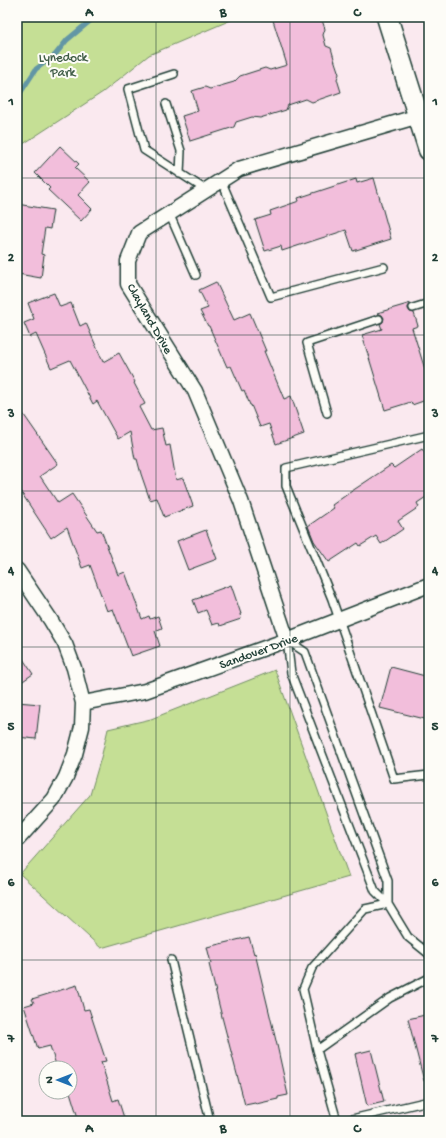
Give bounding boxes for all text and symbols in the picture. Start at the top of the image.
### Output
text: A [84,6,94,21]
text: B [219,6,228,21]
text: C [352,6,362,21]
park label: Lynedock Park [39,51,89,81]
text: 1 [7,95,14,110]
text: 1 [431,95,438,110]
text: 2 [8,251,15,266]
text: 2 [432,251,439,266]
street label: Clayland Drive [123,281,175,357]
text: 3 [7,407,15,422]
text: 3 [431,407,439,422]
text: 4 [7,564,15,579]
text: 4 [431,564,439,579]
street label: Sandover Drive [218,631,300,673]
text: 5 [8,720,15,735]
text: 5 [432,720,439,735]
text: 6 [8,876,15,891]
text: 6 [432,876,439,891]
text: 7 [7,1032,16,1047]
text: 7 [431,1032,440,1047]
north arrow [38,1060,78,1100]
text: N [44,1076,56,1084]
text: A [84,1122,94,1137]
text: B [219,1122,228,1137]
text: C [352,1122,362,1137]

